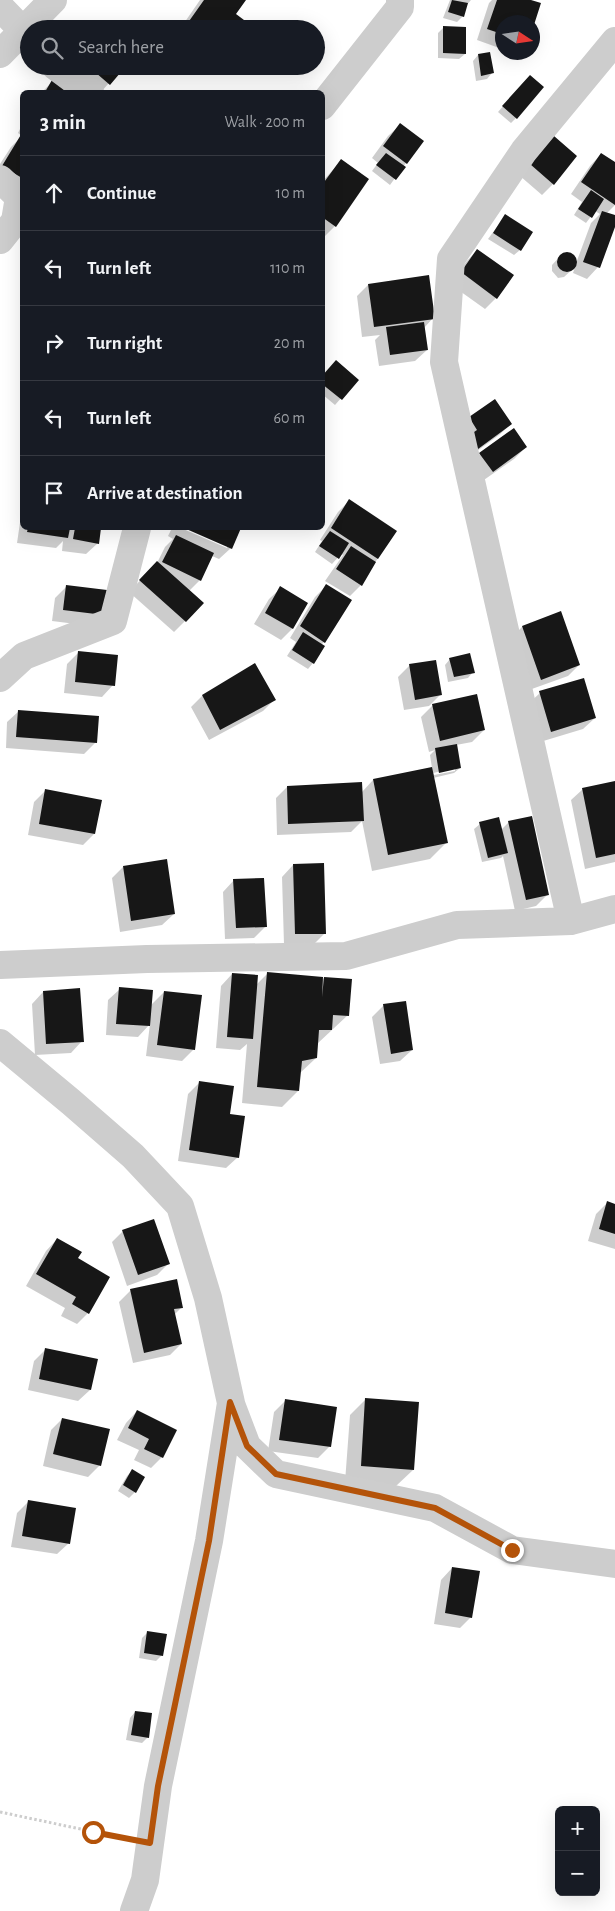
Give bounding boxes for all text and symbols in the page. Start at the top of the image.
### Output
north arrow [495,15,540,60]
search box [20,20,325,75]
icon: search [38,34,66,62]
text: Search here [78,38,164,57]
text: 3 min [40,112,86,133]
text: Walk · 200 m [224,114,305,130]
icon: ahead [40,179,68,207]
text: Continue [87,184,156,203]
text: 10 m [276,185,305,201]
icon: left [40,254,68,282]
text: Turn left [87,259,151,278]
text: 110 m [270,260,305,276]
icon: right [40,329,68,357]
text: Turn right [87,334,162,353]
text: 20 m [274,335,305,351]
icon: left [40,404,68,432]
text: Turn left [87,409,151,428]
text: 60 m [274,410,305,426]
icon: arrive [40,479,68,507]
text: Arrive at destination [87,484,243,503]
route end [501,1539,524,1562]
map controls [555,1806,600,1896]
button: + [555,1806,600,1851]
route start [82,1821,105,1844]
button: − [555,1851,600,1896]

